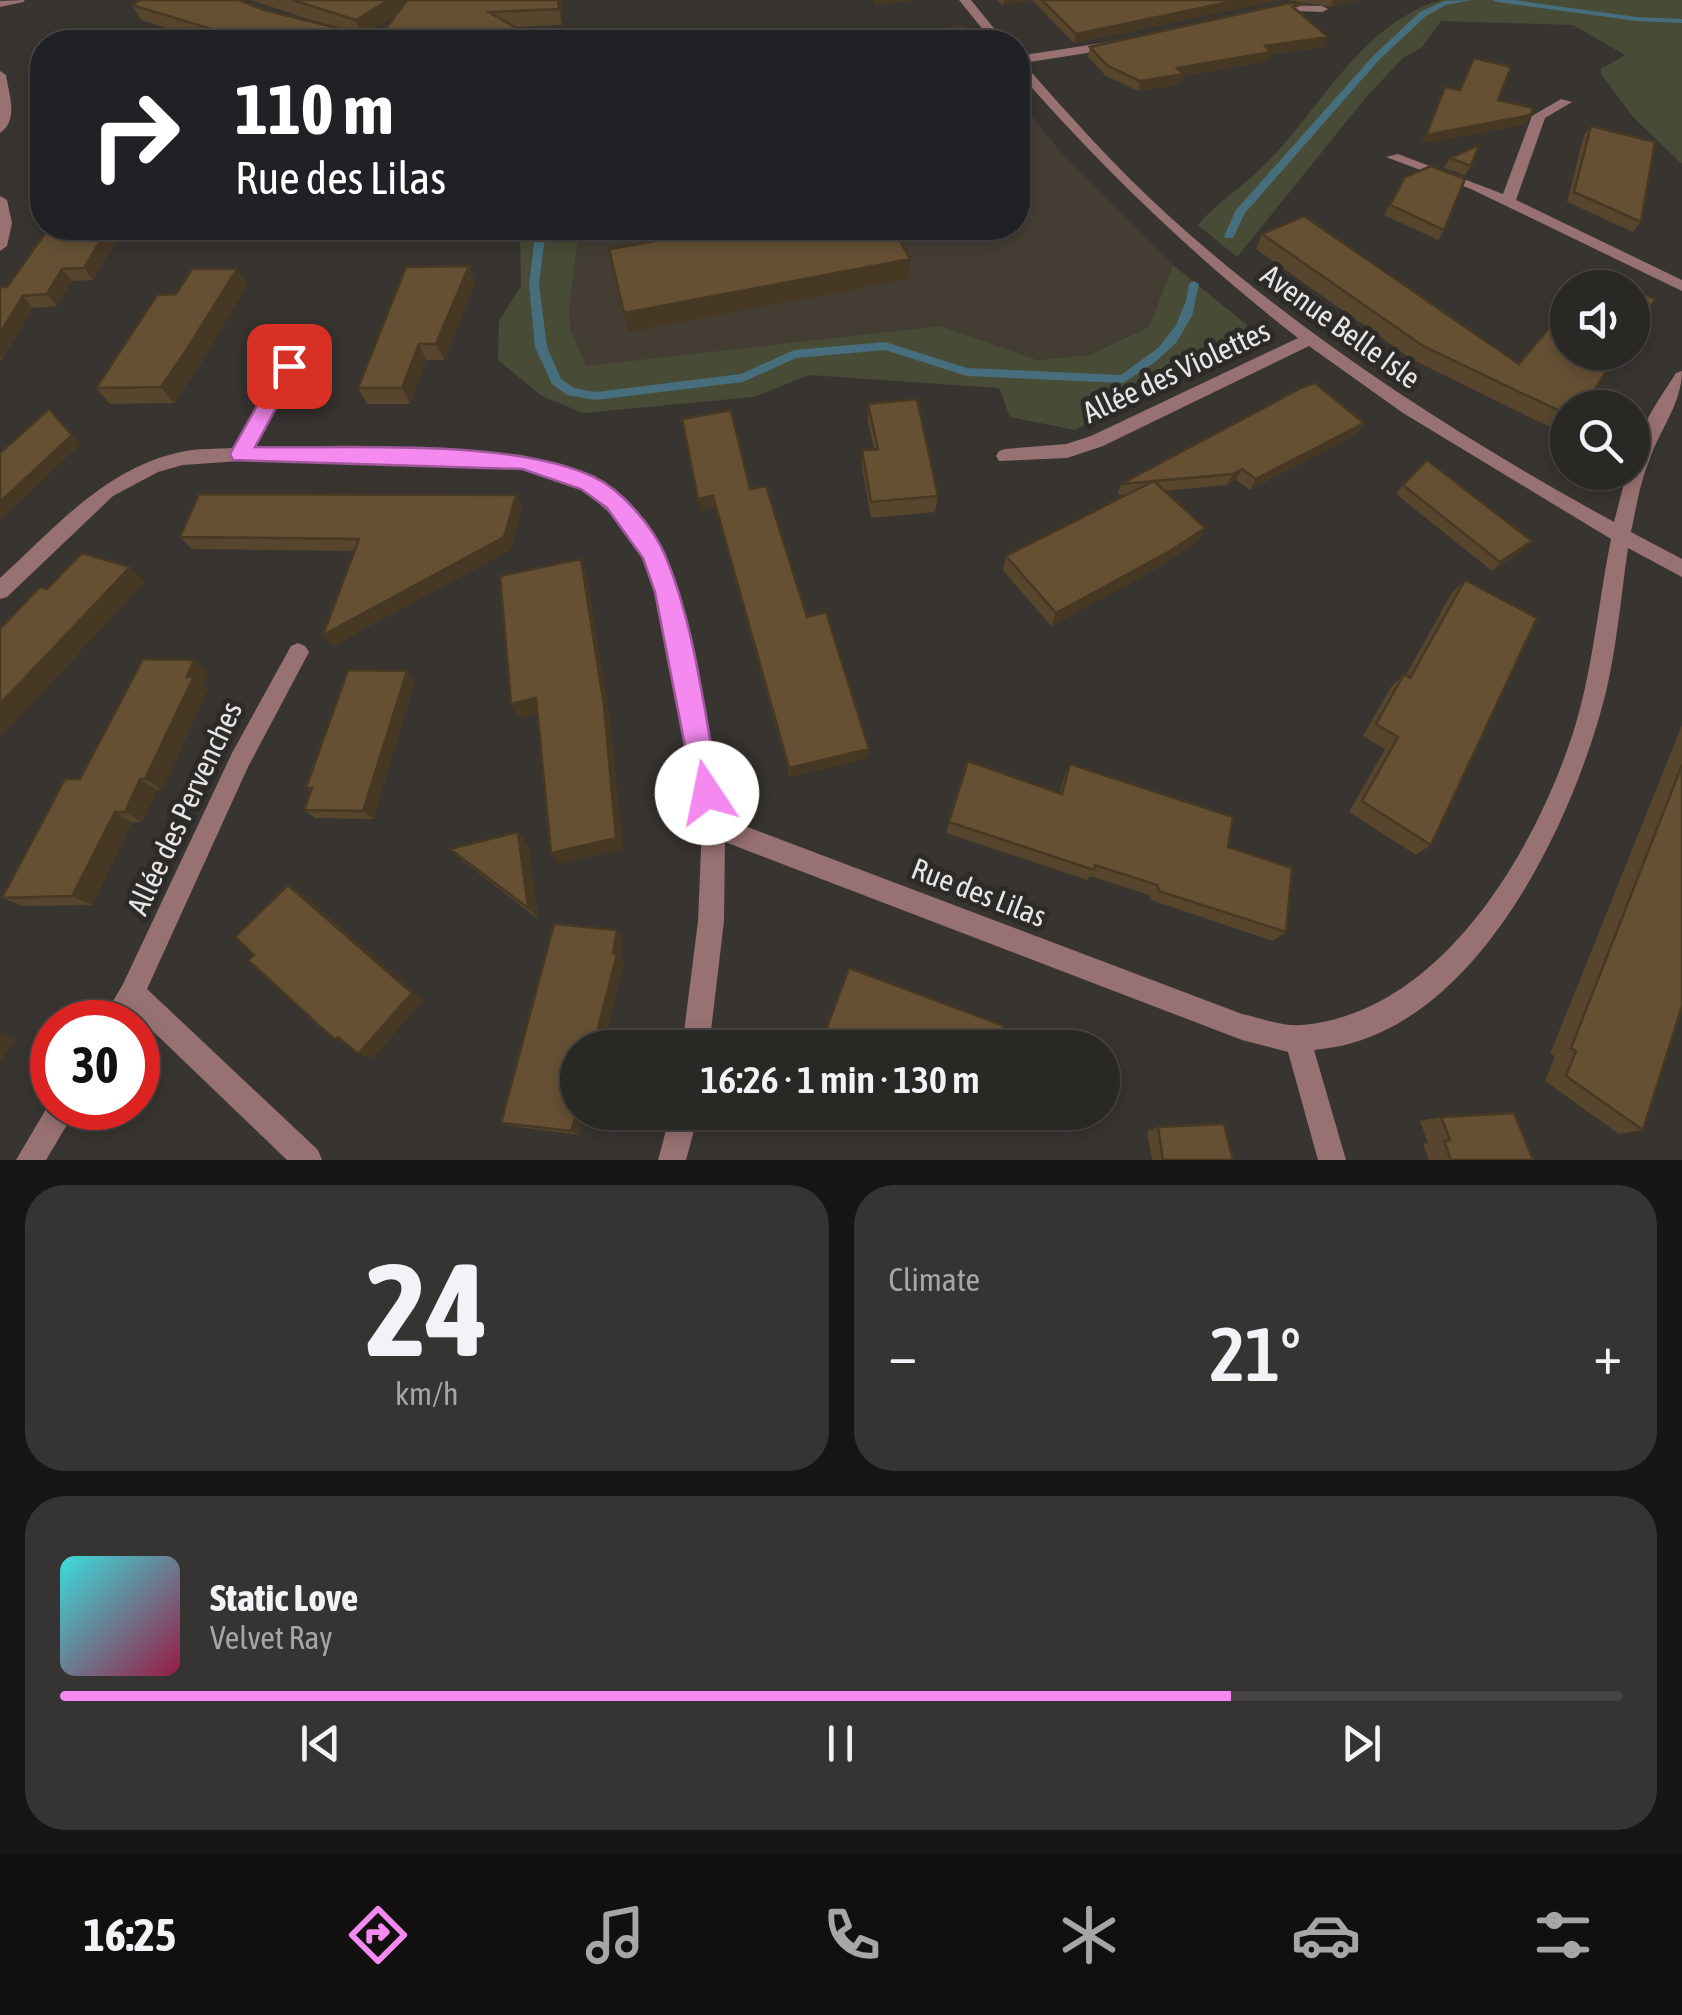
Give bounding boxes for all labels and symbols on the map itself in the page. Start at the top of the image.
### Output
street label: Avenue Belle Isle [1255,257,1427,395]
street label: Allée des Violettes [1077,313,1275,429]
pin [247,324,332,409]
street label: Allée des Pervenches [120,696,248,920]
position arrow [655,741,759,845]
street label: Rue des Lilas [907,851,1051,933]
speed limit sign: 30 [30,1000,160,1130]

